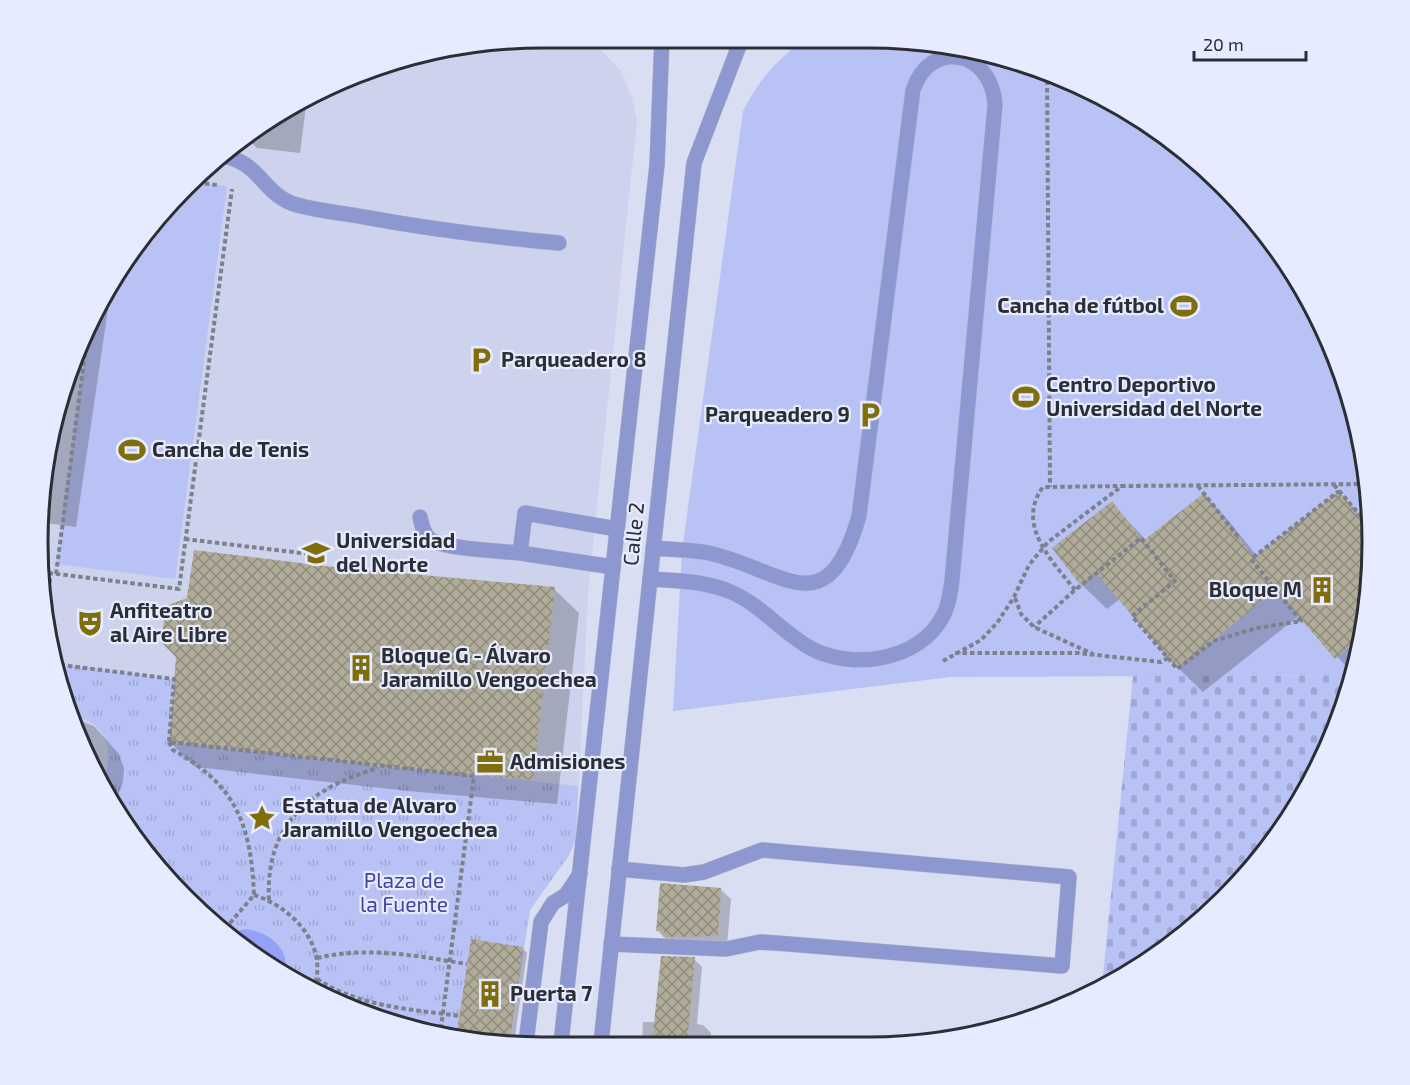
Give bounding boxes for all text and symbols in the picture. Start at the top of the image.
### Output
scale bar [1194,24,1306,62]
text: 20 m [1203,33,1244,55]
sports icon: Cancha de fútbol [1169,291,1199,321]
place label: Cancha de fútbol [997,292,1164,317]
parking icon: Parqueadero 8 [466,345,496,375]
place label: Parqueadero 8 [501,346,647,371]
place label: Centro Deportivo Universidad del Norte [1046,371,1262,420]
sports icon: Centro Deportivo Universidad del Norte [1011,382,1041,412]
parking icon: Parqueadero 9 [855,400,885,430]
place label: Parqueadero 9 [705,401,850,426]
sports icon: Cancha de Tenis [117,435,147,465]
place label: Cancha de Tenis [152,436,309,461]
street label: Calle 2 [617,501,648,567]
place label: Universidad del Norte [336,527,455,576]
school or university icon: Universidad del Norte [301,538,331,568]
building icon: Bloque M [1307,575,1337,605]
place label: Bloque M [1209,576,1302,601]
place label: Anfiteatro al Aire Libre [110,597,227,646]
theatre icon: Anfiteatro al Aire Libre [75,608,105,638]
place label: Bloque G - Álvaro Jaramillo Vengoechea [381,642,597,691]
building icon: Bloque G - Álvaro Jaramillo Vengoechea [346,653,376,683]
office icon: Admisiones [475,747,505,777]
place label: Admisiones [510,748,626,773]
place label: Estatua de Alvaro Jaramillo Vengoechea [282,792,498,841]
place icon: Estatua de Alvaro Jaramillo Vengoechea [247,803,277,833]
park label: Plaza de la Fuente [360,867,448,916]
building icon: Puerta 7 [475,979,505,1009]
place label: Puerta 7 [510,980,592,1005]

